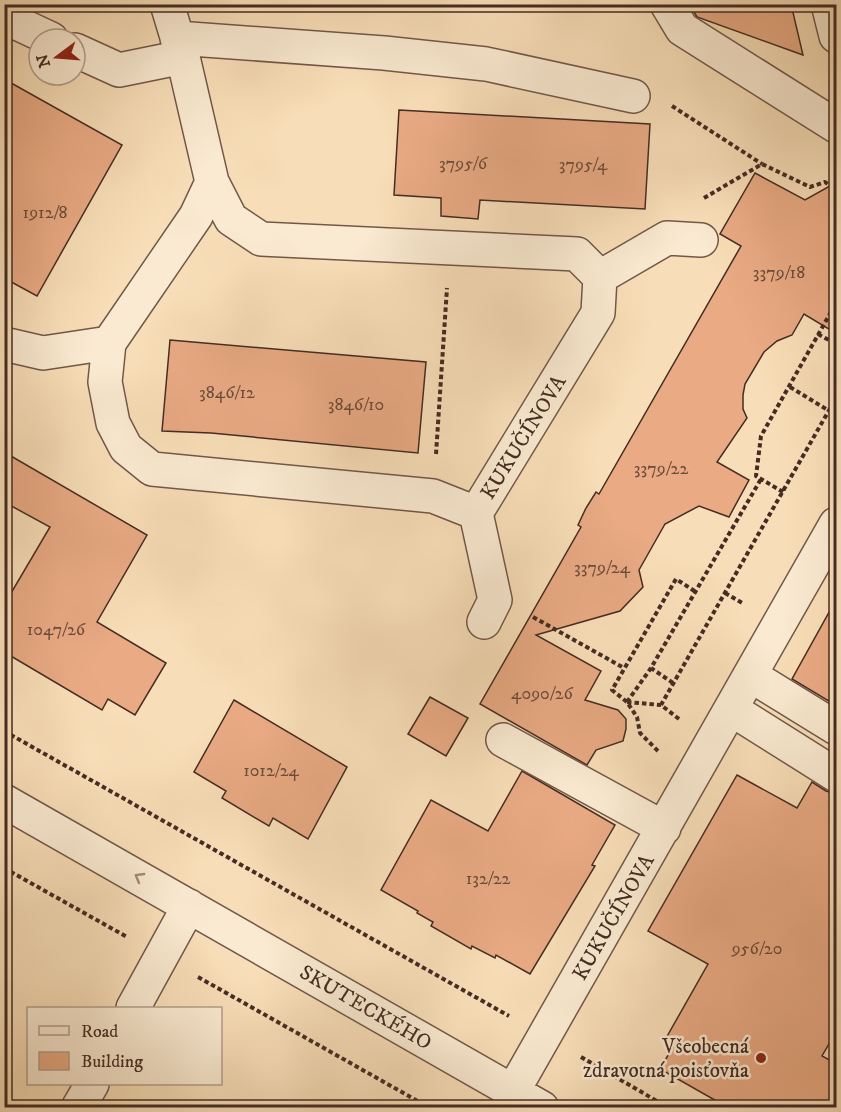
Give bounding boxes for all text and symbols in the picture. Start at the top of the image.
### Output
north arrow [27,27,87,87]
text: N [32,52,55,70]
house number: 3795/6 [439,153,488,175]
house number: 3795/4 [559,154,608,176]
house number: 1912/8 [23,202,67,224]
house number: 3379/18 [753,262,805,284]
street label: KUKUČÍNOVA [474,369,573,504]
house number: 3846/12 [199,382,255,404]
house number: 3846/10 [328,394,384,416]
house number: 3379/22 [634,458,688,480]
house number: 3379/24 [574,557,631,579]
house number: 1047/26 [27,619,86,641]
house number: 4090/26 [511,683,574,705]
house number: 1012/24 [243,760,299,782]
street label: KUKUČÍNOVA [566,848,661,985]
house number: 132/22 [466,868,511,890]
one-way arrow [134,873,145,885]
house number: 956/20 [731,938,782,960]
street label: SKUTECKÉHO [295,959,437,1056]
legend [27,1007,222,1085]
text: Road [81,1021,118,1043]
place label: Všeobecná zdravotná poisťovňa [583,1034,749,1084]
text: Building [81,1051,143,1073]
marker: Všeobecná zdravotná poisťovňa [754,1051,768,1065]

